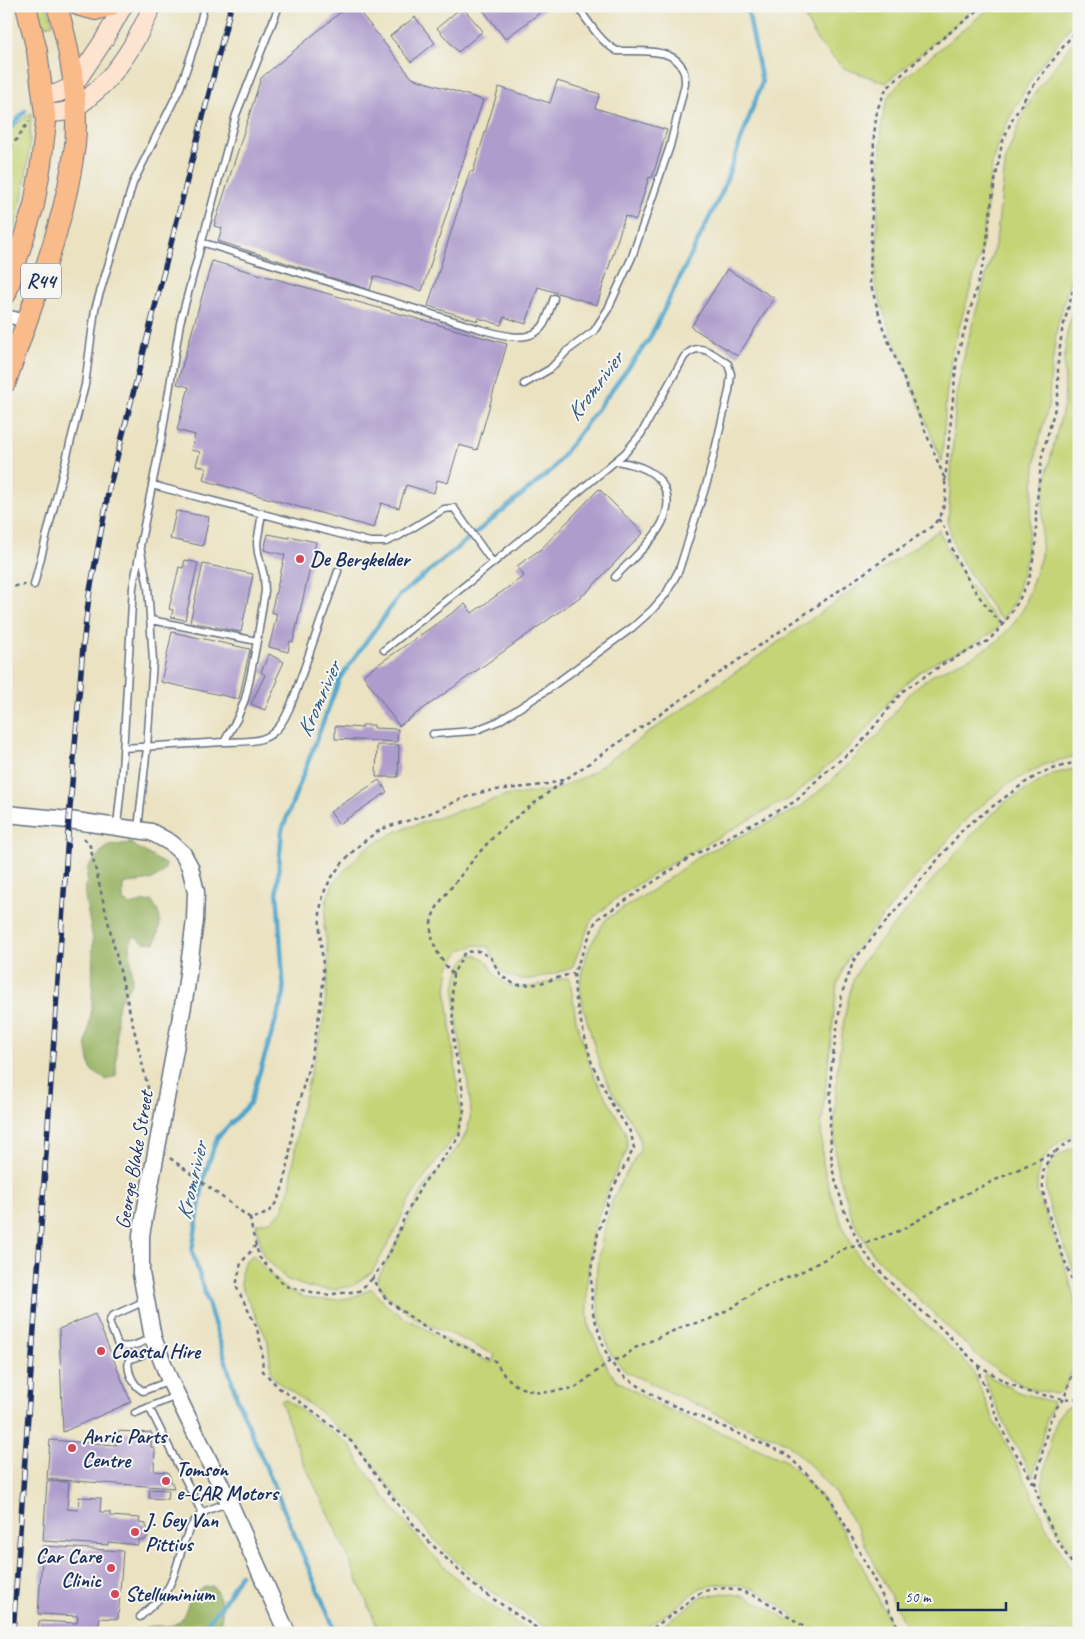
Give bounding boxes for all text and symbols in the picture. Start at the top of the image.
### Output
road number: R44 [21,264,61,298]
water label: Kromrivier [560,344,631,426]
place label: De Bergkelder [310,546,412,572]
marker: De Bergkelder [294,553,306,565]
water label: Kromrivier [290,655,349,741]
street label: George Blake Street [109,1087,159,1231]
water label: Kromrivier [169,1137,215,1223]
place label: Coastal Hire [111,1338,202,1364]
marker: Coastal Hire [95,1345,107,1357]
place label: Anric Parts Centre [82,1423,169,1473]
marker: Anric Parts Centre [66,1442,78,1454]
place label: Tomson e-CAR Motors [176,1456,281,1506]
marker: Tomson e-CAR Motors [160,1475,172,1487]
place label: J. Gey Van Pittius [143,1507,219,1557]
marker: J. Gey Van Pittius [129,1526,141,1538]
place label: Car Care Clinic [35,1543,103,1593]
marker: Car Care Clinic [105,1562,117,1574]
scale bar [898,1579,1005,1611]
place label: Stelluminium [125,1581,216,1607]
marker: Stelluminium [109,1588,121,1600]
text: 50 m [905,1588,932,1607]

